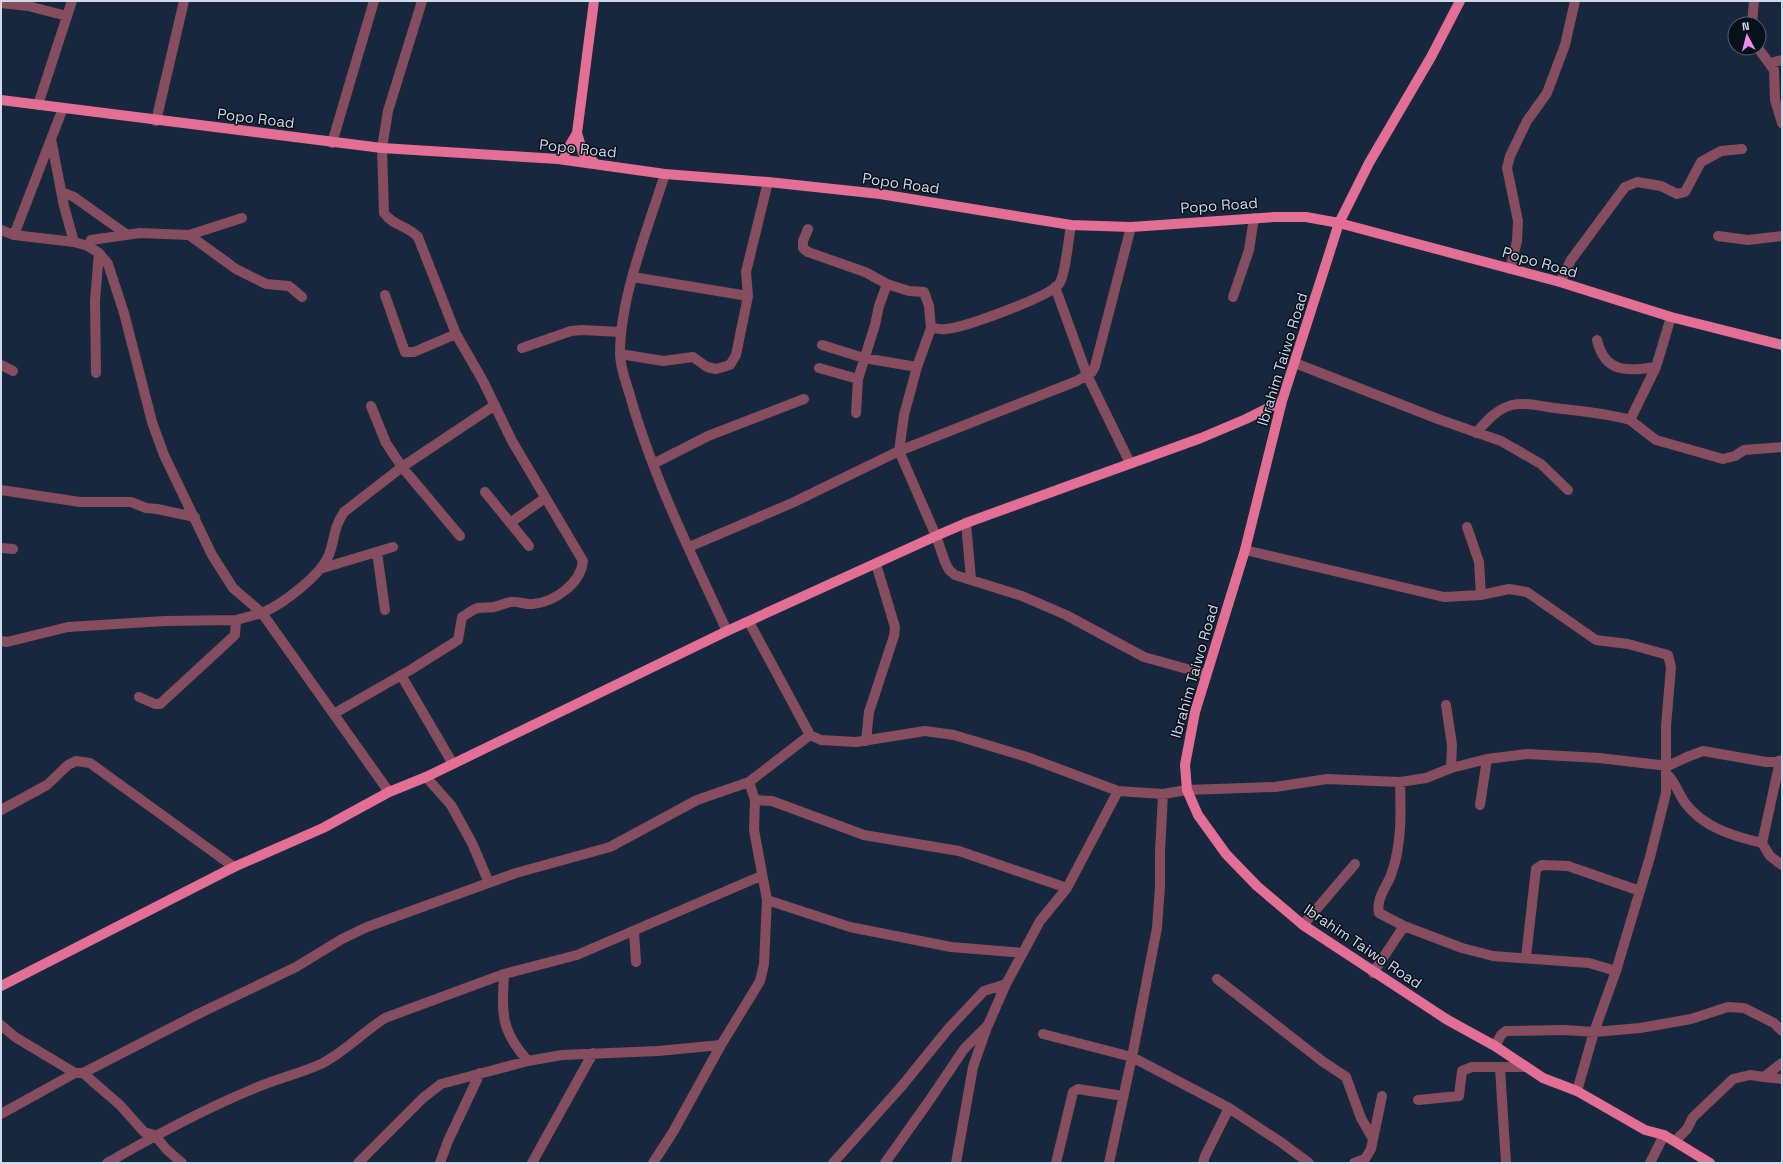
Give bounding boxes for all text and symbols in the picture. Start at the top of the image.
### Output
north arrow [1727,16,1767,56]
text: N [1741,19,1750,33]
street label: Popo Road [216,104,296,132]
street label: Popo Road [538,134,618,162]
street label: Popo Road [861,168,941,198]
street label: Popo Road [1180,193,1258,217]
street label: Popo Road [1500,242,1580,282]
street label: Ibrahim Taiwo Road [1253,290,1311,428]
street label: Ibrahim Taiwo Road [1166,602,1222,740]
street label: Ibrahim Taiwo Road [1300,899,1426,993]

